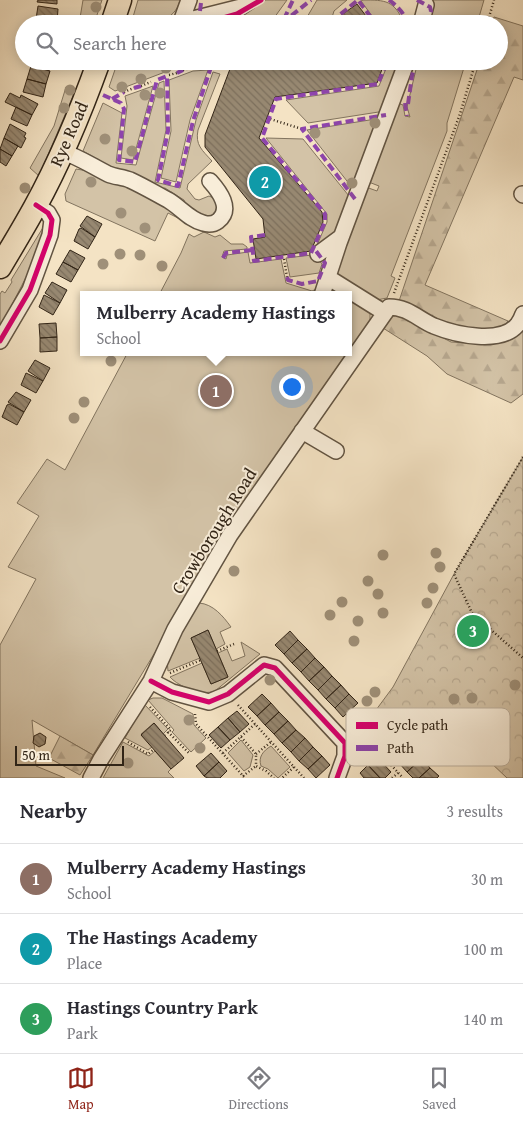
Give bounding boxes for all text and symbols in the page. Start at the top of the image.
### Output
search box [15,15,508,70]
icon: search [33,29,61,57]
text: Search here [73,29,167,57]
street label: Rye Road [42,96,95,171]
pin: 2 [249,163,281,201]
popup [80,291,352,356]
text: Mulberry Academy Hastings [97,298,335,326]
text: School [97,326,141,350]
pin: 1 [200,372,232,410]
your location [279,374,305,400]
street label: Crowborough Road [164,462,263,599]
pin: 3 [457,612,489,650]
legend [346,708,510,766]
text: Cycle path [387,715,448,735]
text: Path [387,738,414,758]
scale bar [15,743,124,766]
text: 50 m [22,745,50,765]
text: Nearby [20,795,87,826]
text: 3 results [446,799,503,823]
text: Mulberry Academy Hastings [67,853,306,881]
text: 1 [32,867,40,891]
text: 30 m [471,867,503,891]
text: School [67,881,111,905]
text: The Hastings Academy [67,923,258,951]
text: 2 [32,937,40,961]
text: 100 m [463,937,503,961]
text: Place [67,951,102,975]
text: Hastings Country Park [67,993,258,1021]
text: 3 [32,1007,40,1031]
text: 140 m [463,1007,503,1031]
text: Park [67,1021,98,1045]
tab: Map [67,1064,95,1114]
tab: Directions [228,1064,289,1114]
tab: Saved [422,1064,456,1114]

